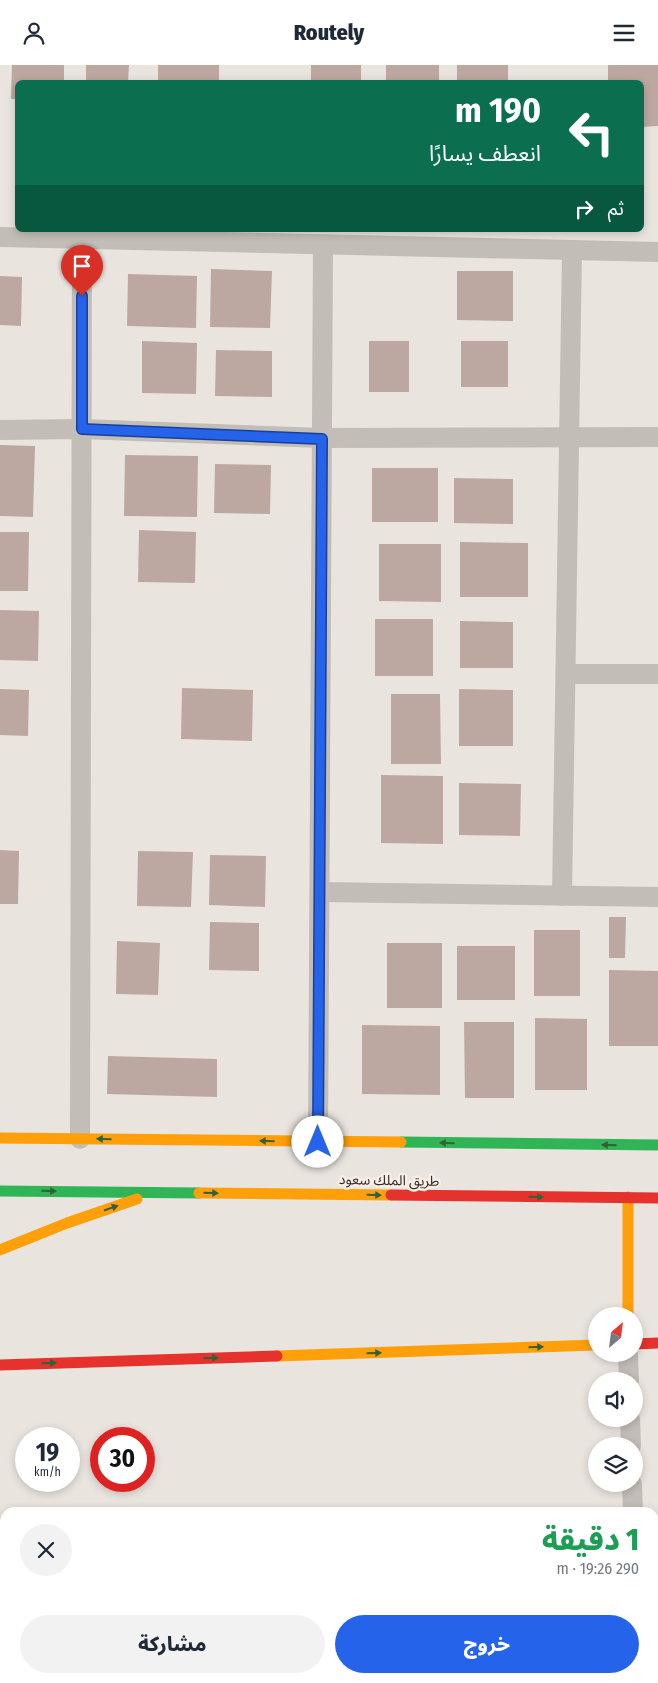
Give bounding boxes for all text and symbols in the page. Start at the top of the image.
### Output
icon: person [20,19,48,47]
text: Routely [294,19,364,46]
icon: menu [610,19,638,47]
text: 190 m [455,89,541,131]
icon: left [559,100,624,165]
text: انعطف يسارًا [429,140,541,167]
icon: right [570,195,598,223]
text: ثم [608,197,624,220]
pin [61,245,103,296]
icon: arrive [68,252,96,280]
position arrow [291,1115,343,1167]
one-way arrow [96,1135,112,1143]
one-way arrow [259,1137,275,1145]
one-way arrow [439,1139,455,1147]
one-way arrow [601,1141,617,1149]
street label: طريق الملك سعود [339,1171,439,1191]
one-way arrow [41,1187,57,1195]
one-way arrow [203,1189,219,1197]
one-way arrow [366,1191,382,1199]
one-way arrow [528,1193,544,1201]
one-way arrow [104,1204,119,1212]
north arrow [588,1307,642,1363]
map controls [588,1307,643,1492]
one-way arrow [528,1343,544,1351]
one-way arrow [366,1349,382,1357]
one-way arrow [203,1354,219,1362]
one-way arrow [41,1359,57,1367]
button: sound [588,1372,643,1427]
speed limit sign: 30 [90,1427,155,1492]
button: layers [588,1437,643,1492]
text: 19 [36,1438,59,1468]
text: km/h [34,1465,61,1479]
text: 1 دقيقة [542,1522,639,1558]
button: close [20,1524,72,1576]
text: 290 m · 19:26 [557,1559,639,1578]
button: مشاركة [20,1615,325,1673]
button: خروج [335,1615,639,1673]

